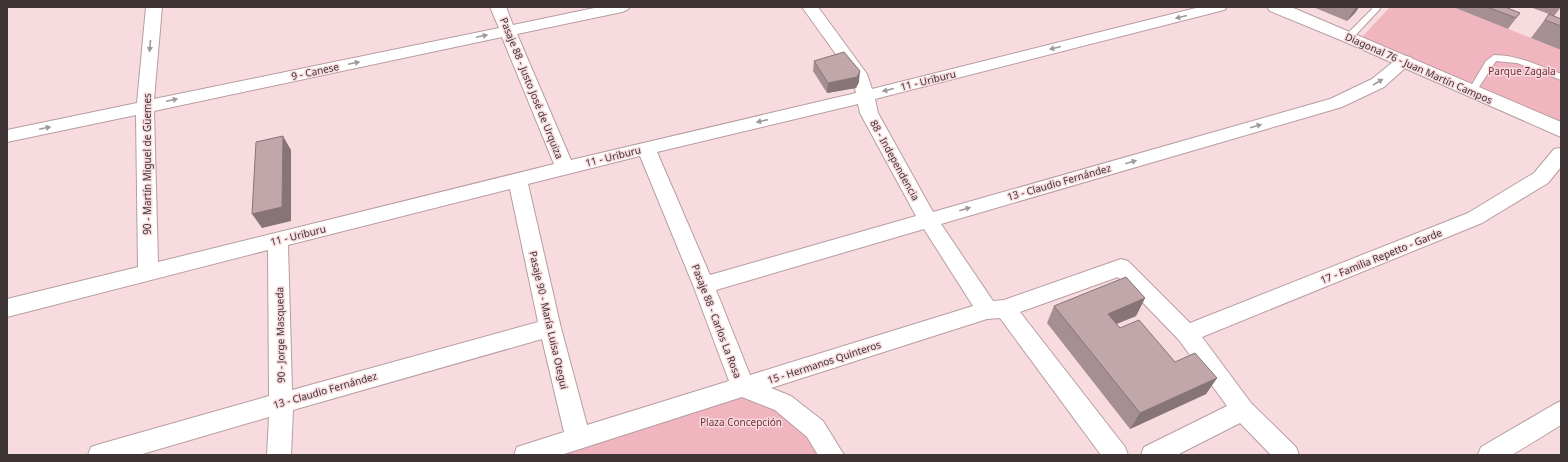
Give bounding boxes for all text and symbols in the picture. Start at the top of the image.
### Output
one-way arrow [1175,14,1187,20]
street label: Pasaje 88 - Justo José de Urquiza [497,15,567,161]
street label: Diagonal 76 - Juan Martín Campos [1343,29,1495,107]
one-way arrow [475,33,488,39]
one-way arrow [147,40,154,52]
one-way arrow [1049,46,1061,52]
street label: 9 - Canese [290,59,340,83]
one-way arrow [348,59,360,65]
park label: Parque Zagala [1488,64,1556,78]
street label: 11 - Uriburu [899,66,957,94]
one-way arrow [1372,79,1384,86]
one-way arrow [882,88,894,94]
street label: 90 - Martín Miguel de Güemes [140,93,154,235]
one-way arrow [166,97,178,103]
street label: 88 - Independencia [867,117,923,203]
one-way arrow [756,118,768,124]
one-way arrow [1250,123,1262,129]
one-way arrow [39,124,51,130]
street label: 11 - Uriburu [584,142,642,170]
one-way arrow [1125,159,1137,165]
street label: 13 - Claudio Fernández [1006,160,1113,204]
one-way arrow [960,206,972,212]
street label: 11 - Uriburu [269,221,327,249]
street label: 17 - Familia Repetto - Garde [1318,225,1444,287]
street label: Pasaje 90 - María Luisa Otegui [526,250,572,390]
street label: Pasaje 88 - Carlos La Rosa [689,262,745,380]
street label: 90 - Jorge Masqueda [272,287,288,383]
street label: 15 - Hermanos Quinteros [766,337,883,387]
street label: 13 - Claudio Fernández [272,368,379,412]
park label: Plaza Concepción [700,415,782,429]

